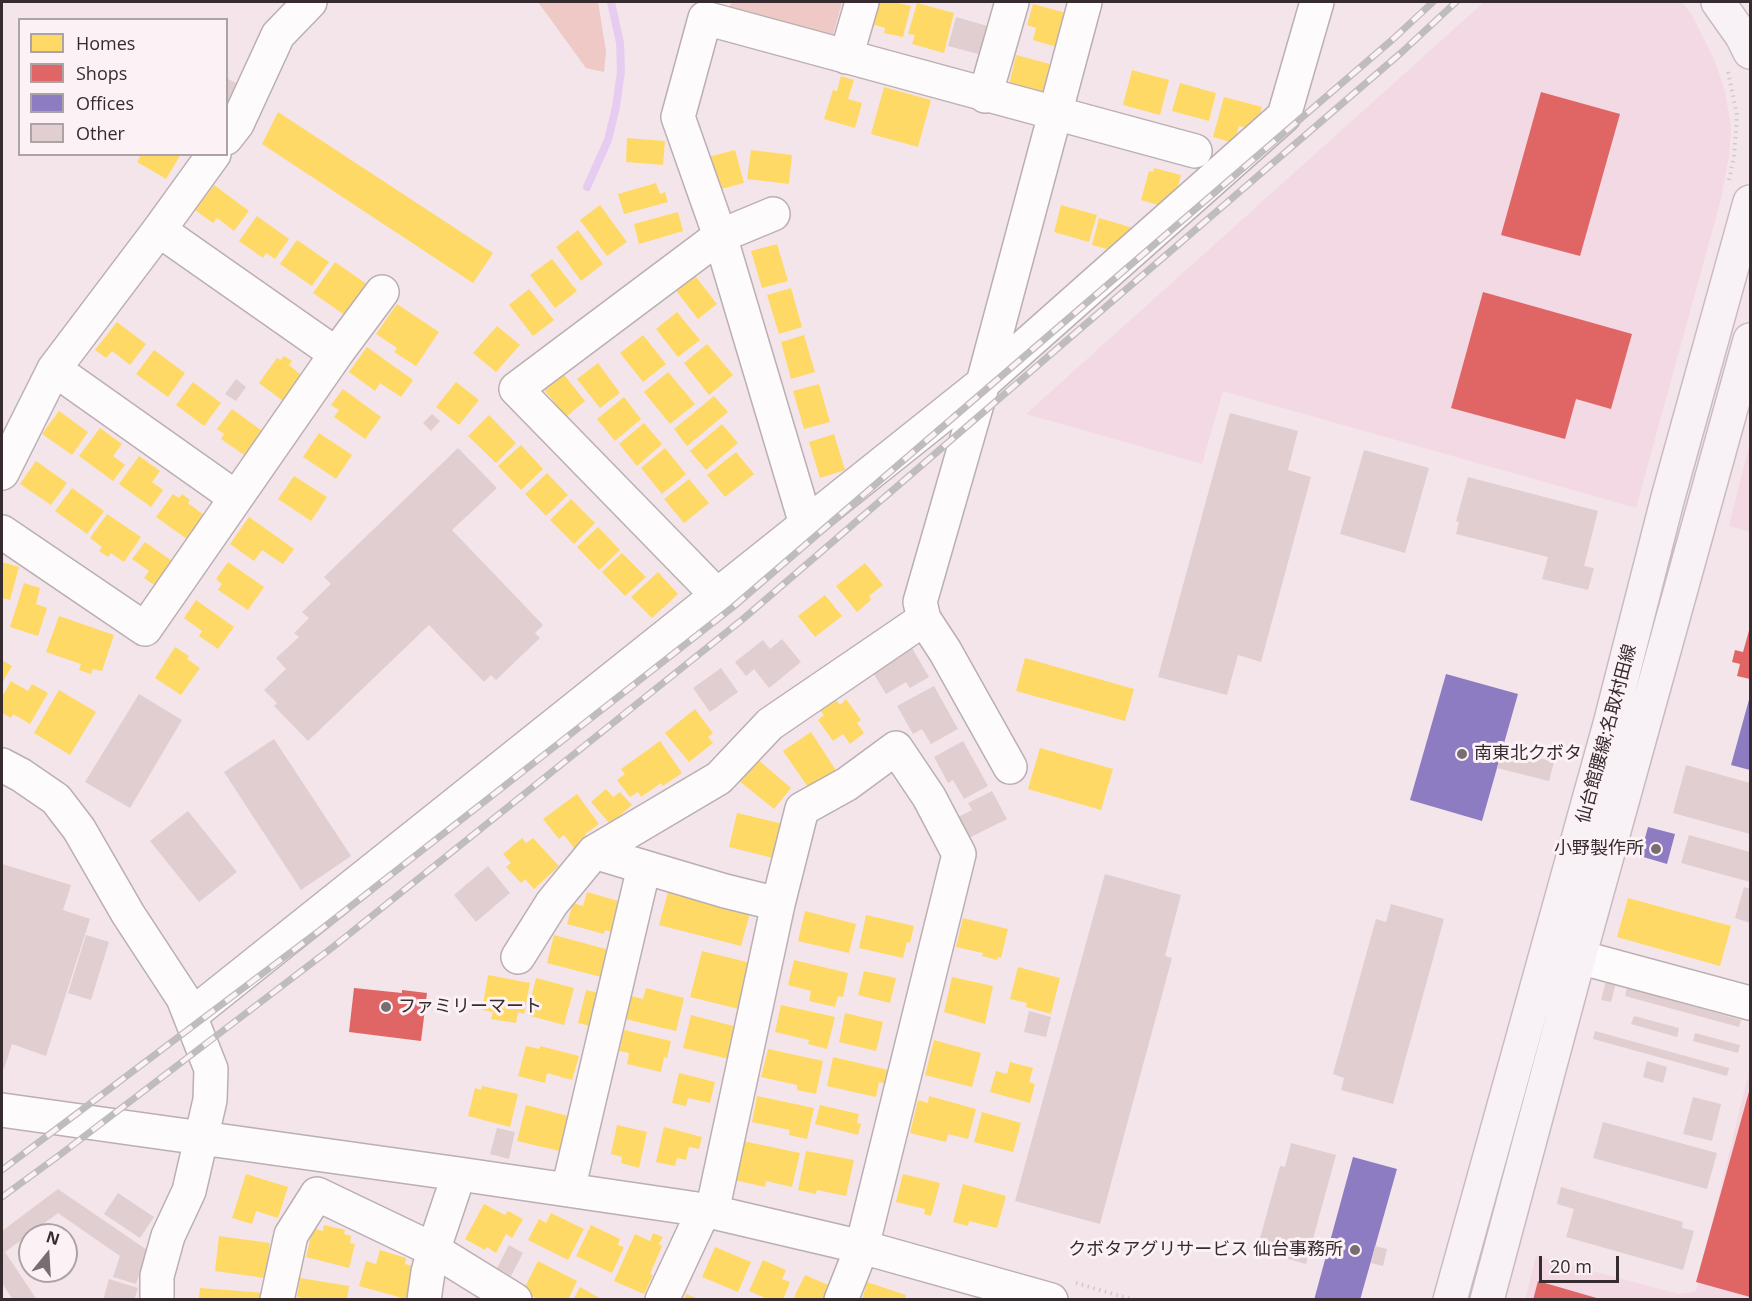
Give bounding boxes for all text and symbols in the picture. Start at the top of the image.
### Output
legend [18,18,228,156]
text: Homes [76,31,135,55]
text: Shops [76,61,127,85]
text: Offices [76,91,134,115]
text: Other [76,121,125,145]
street label: 仙台館腰線;名取村田線 [1573,642,1641,826]
place label: 南東北クボタ [1474,743,1582,765]
marker: 南東北クボタ [1455,747,1469,761]
place label: 小野製作所 [1554,838,1644,860]
marker: 小野製作所 [1649,842,1663,856]
place label: ファミリーマート [398,996,542,1018]
marker: ファミリーマート [379,1000,393,1014]
north arrow [18,1223,78,1283]
text: N [43,1225,63,1250]
place label: クボタアグリサービス 仙台事務所 [1068,1239,1343,1261]
marker: クボタアグリサービス 仙台事務所 [1348,1243,1362,1257]
scale bar [1542,1244,1622,1282]
text: 20 m [1550,1254,1592,1278]

